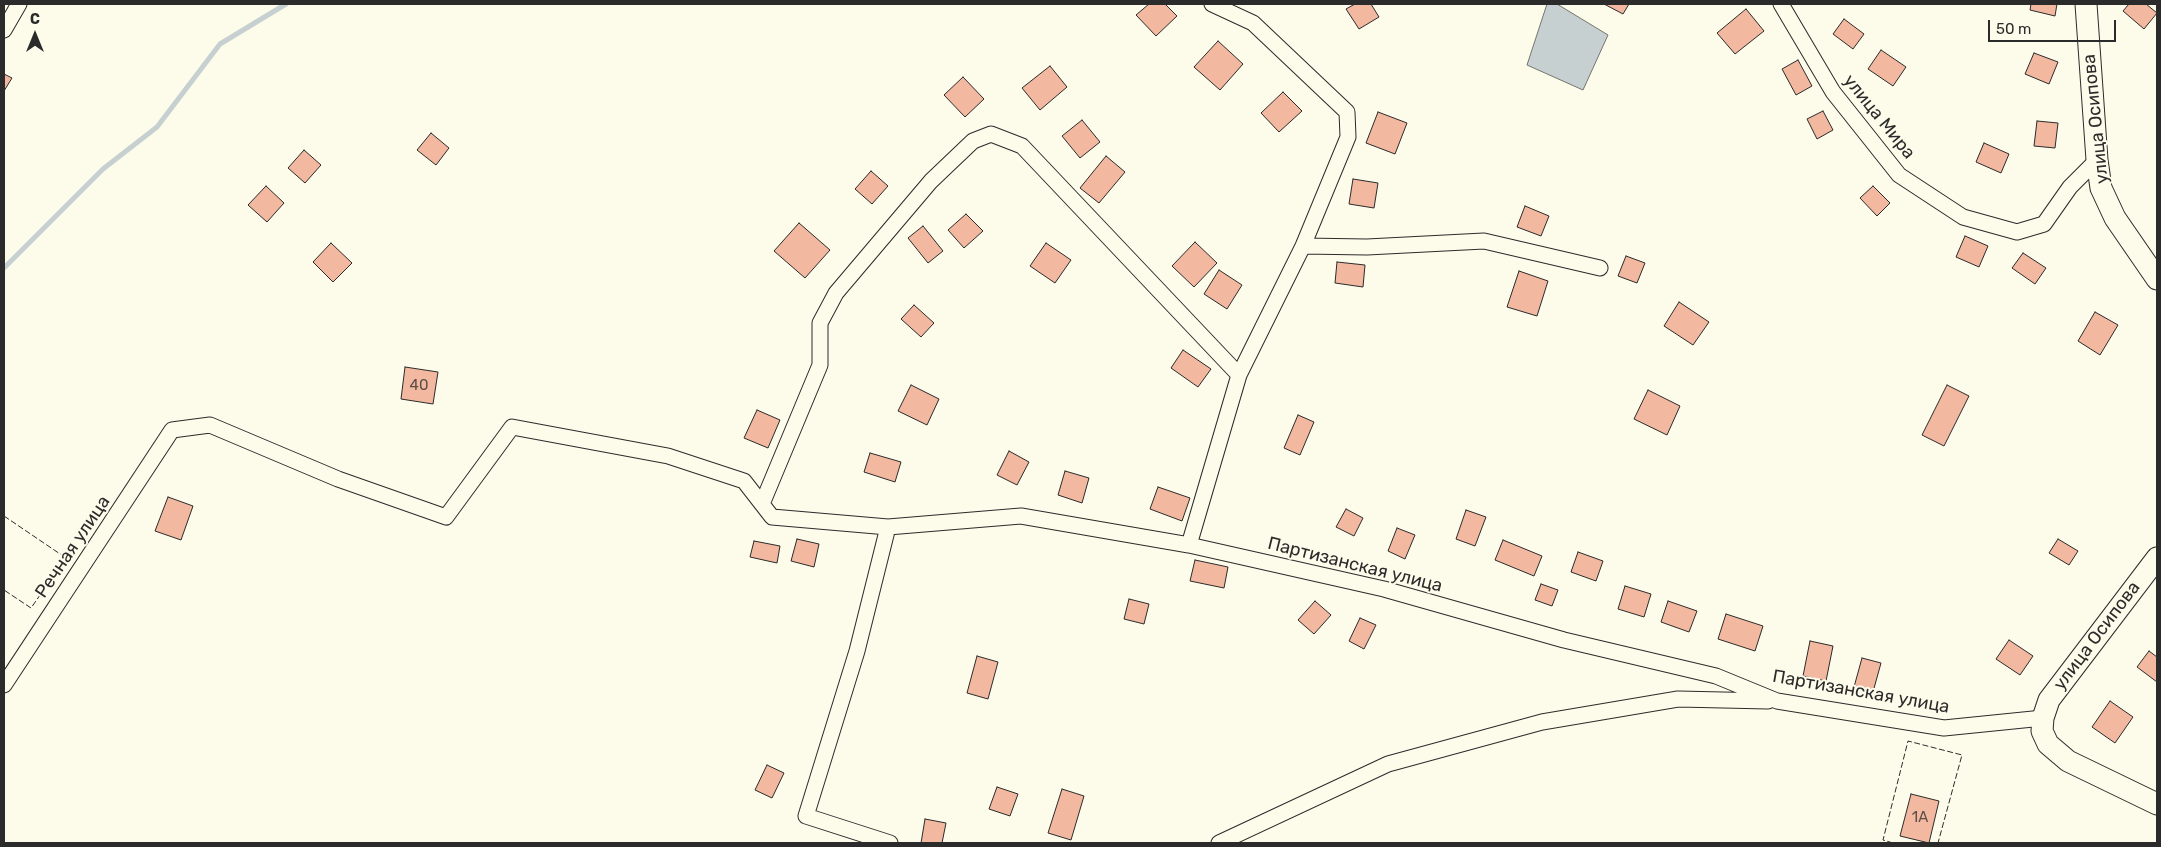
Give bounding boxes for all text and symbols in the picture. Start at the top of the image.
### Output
north arrow [10,10,60,60]
scale bar [1991,10,2118,42]
text: С [30,11,40,28]
text: 50 m [1996,20,2031,38]
street label: улица Осипова [2078,53,2114,185]
street label: улица Мира [1838,71,1920,163]
house number: 40 [410,377,428,395]
street label: Речная улица [31,492,115,602]
street label: Партизанская улица [1265,533,1445,597]
street label: улица Осипова [2049,577,2145,695]
street label: Партизанская улица [1771,666,1951,718]
house number: 1А [1912,809,1928,827]

